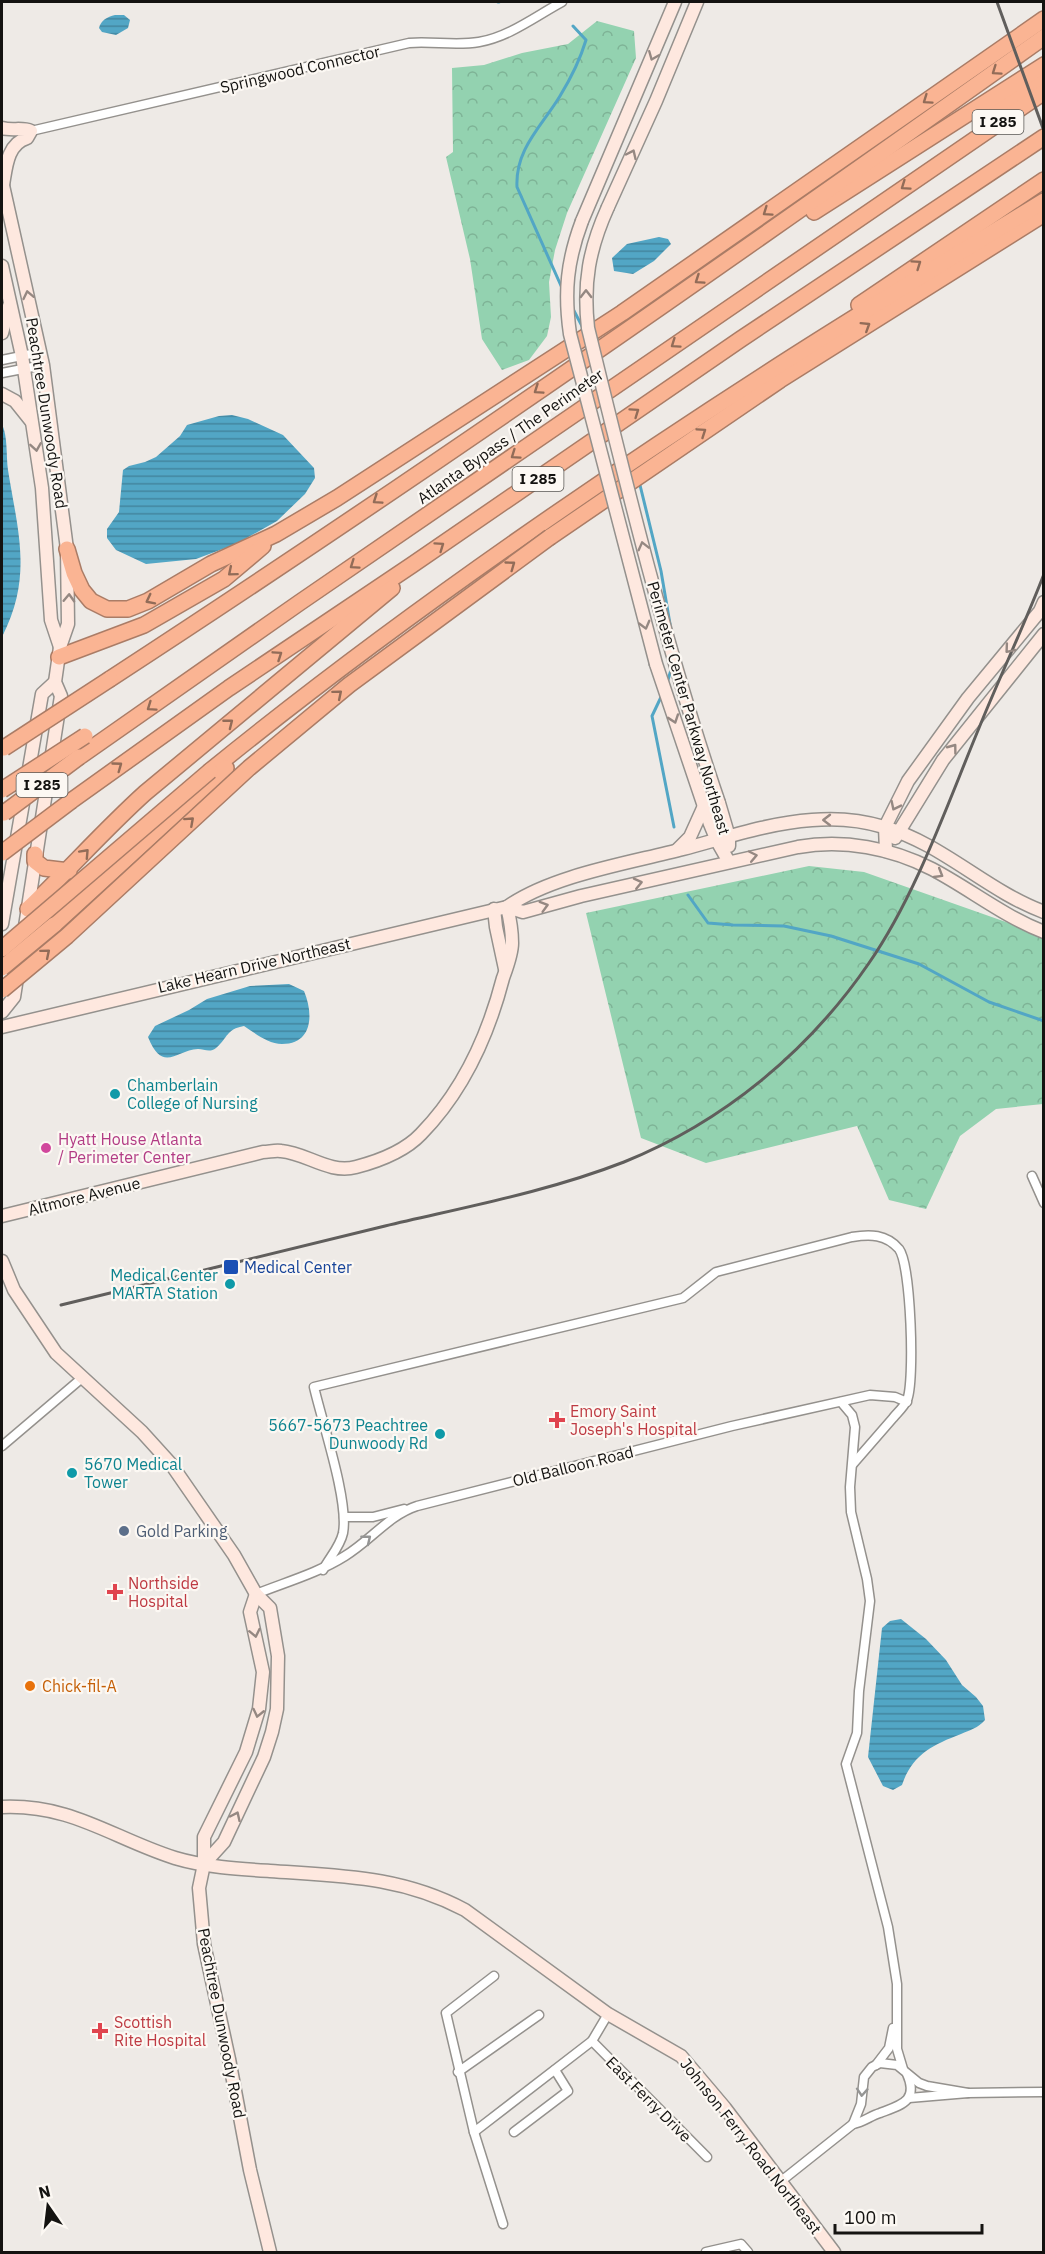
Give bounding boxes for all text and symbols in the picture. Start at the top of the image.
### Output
street label: Springwood Connector [218,41,382,97]
one-way arrow [648,49,660,60]
one-way arrow [991,64,1002,75]
one-way arrow [922,93,933,104]
road number: I 285 [972,110,1024,134]
one-way arrow [625,150,637,161]
one-way arrow [901,179,912,190]
one-way arrow [762,205,773,216]
one-way arrow [910,260,921,271]
one-way arrow [695,273,706,284]
one-way arrow [580,290,592,299]
one-way arrow [23,291,36,301]
street label: Peachtree Dunwoody Road [22,316,72,510]
one-way arrow [859,323,870,334]
one-way arrow [671,337,682,348]
street label: Atlanta Bypass / The Perimeter [413,364,607,508]
one-way arrow [534,383,545,394]
one-way arrow [629,408,640,419]
one-way arrow [696,428,706,440]
one-way arrow [29,442,41,451]
one-way arrow [510,447,521,458]
road number: I 285 [512,467,564,491]
one-way arrow [373,493,384,504]
one-way arrow [637,541,650,551]
one-way arrow [433,542,444,553]
one-way arrow [350,558,361,569]
one-way arrow [505,561,516,572]
one-way arrow [228,565,239,576]
street label: Perimeter Center Parkway Northeast [643,579,735,837]
one-way arrow [145,592,156,604]
one-way arrow [62,594,75,603]
one-way arrow [638,620,651,630]
one-way arrow [1005,642,1016,653]
one-way arrow [272,651,283,662]
one-way arrow [331,690,342,701]
one-way arrow [147,700,158,711]
one-way arrow [667,713,680,724]
one-way arrow [222,719,233,730]
one-way arrow [945,743,956,754]
one-way arrow [112,762,123,773]
road number: I 285 [16,773,68,797]
one-way arrow [890,800,902,811]
one-way arrow [822,814,831,826]
one-way arrow [183,818,194,829]
one-way arrow [78,850,89,860]
one-way arrow [748,851,758,864]
one-way arrow [933,867,943,879]
one-way arrow [633,877,643,890]
one-way arrow [539,901,549,914]
street label: Lake Hearn Drive Northeast [156,933,352,997]
one-way arrow [39,949,50,960]
place label: Chamberlain College of Nursing [127,1075,258,1113]
marker: Chamberlain College of Nursing [108,1087,122,1101]
place label: Hyatt House Atlanta / Perimeter Center [58,1129,203,1167]
marker: Hyatt House Atlanta / Perimeter Center [39,1141,53,1155]
street label: Altmore Avenue [26,1172,142,1220]
place label: Medical Center [244,1257,352,1277]
marker: Medical Center [222,1258,240,1276]
place label: Medical Center MARTA Station [110,1265,218,1303]
marker: Medical Center MARTA Station [223,1277,237,1291]
place label: Emory Saint Joseph's Hospital [570,1401,697,1439]
marker: Emory Saint Joseph's Hospital [548,1411,566,1429]
place label: 5667-5673 Peachtree Dunwoody Rd [268,1415,428,1453]
marker: 5667-5673 Peachtree Dunwoody Rd [433,1427,447,1441]
street label: Old Balloon Road [510,1441,636,1491]
place label: 5670 Medical Tower [84,1454,182,1492]
marker: 5670 Medical Tower [65,1466,79,1480]
place label: Gold Parking [136,1521,228,1541]
marker: Gold Parking [117,1524,131,1538]
one-way arrow [360,1536,371,1547]
place label: Northside Hospital [128,1573,199,1611]
marker: Northside Hospital [106,1583,124,1601]
one-way arrow [248,1627,261,1637]
place label: Chick-fil-A [42,1676,117,1696]
marker: Chick-fil-A [23,1679,37,1693]
one-way arrow [252,1707,265,1717]
one-way arrow [229,1811,241,1822]
street label: Peachtree Dunwoody Road [194,1926,250,2120]
place label: Scottish Rite Hospital [114,2012,206,2050]
marker: Scottish Rite Hospital [91,2022,109,2040]
street label: East Ferry Drive [602,2052,696,2146]
street label: Johnson Ferry Road Northeast [676,2054,826,2238]
one-way arrow [856,2088,869,2097]
north arrow [18,2176,78,2236]
text: N [36,2180,52,2203]
scale bar [835,2197,982,2235]
text: 100 m [844,2206,896,2229]

